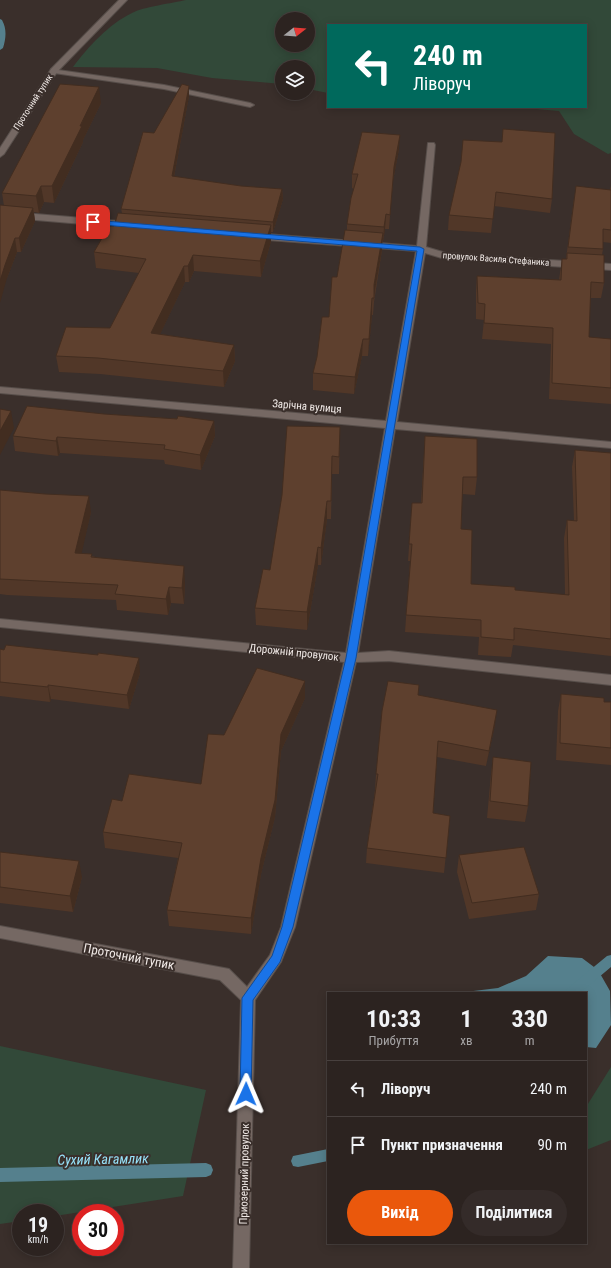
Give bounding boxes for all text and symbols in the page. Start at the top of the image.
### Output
north arrow [275,12,315,52]
map controls [275,12,315,100]
text: 240 m [413,39,483,72]
icon: left [347,40,399,92]
button: layers [275,60,315,100]
street label: Проточний тупик [11,72,55,132]
text: Ліворуч [413,73,471,94]
pin [76,205,110,239]
icon: arrive [82,211,104,233]
street label: провулок Василя Стефаника [442,250,550,268]
street label: Зарічна вулиця [272,397,342,416]
street label: Дорожній провулок [249,641,340,664]
street label: Проточний тупик [82,940,176,973]
text: 10:33 [366,1005,421,1033]
text: 1 [460,1005,472,1033]
text: 330 [512,1005,548,1033]
text: Прибуття [369,1033,419,1048]
text: хв [460,1033,472,1048]
text: m [525,1033,535,1048]
position arrow [225,1073,267,1115]
icon: left [347,1078,369,1100]
text: Ліворуч [381,1080,430,1098]
text: 240 m [530,1080,567,1098]
street label: Приозерний провулок [237,1123,252,1225]
icon: arrive [347,1134,369,1156]
text: Пункт призначення [381,1136,503,1154]
text: 90 m [537,1136,567,1154]
water label: Сухий Кагамлик [57,1150,149,1168]
button: Вихід [347,1190,453,1236]
button: Поділитися [461,1190,567,1236]
speed limit sign: 30 [72,1204,124,1256]
text: 19 [28,1213,48,1237]
text: km/h [28,1234,48,1245]

